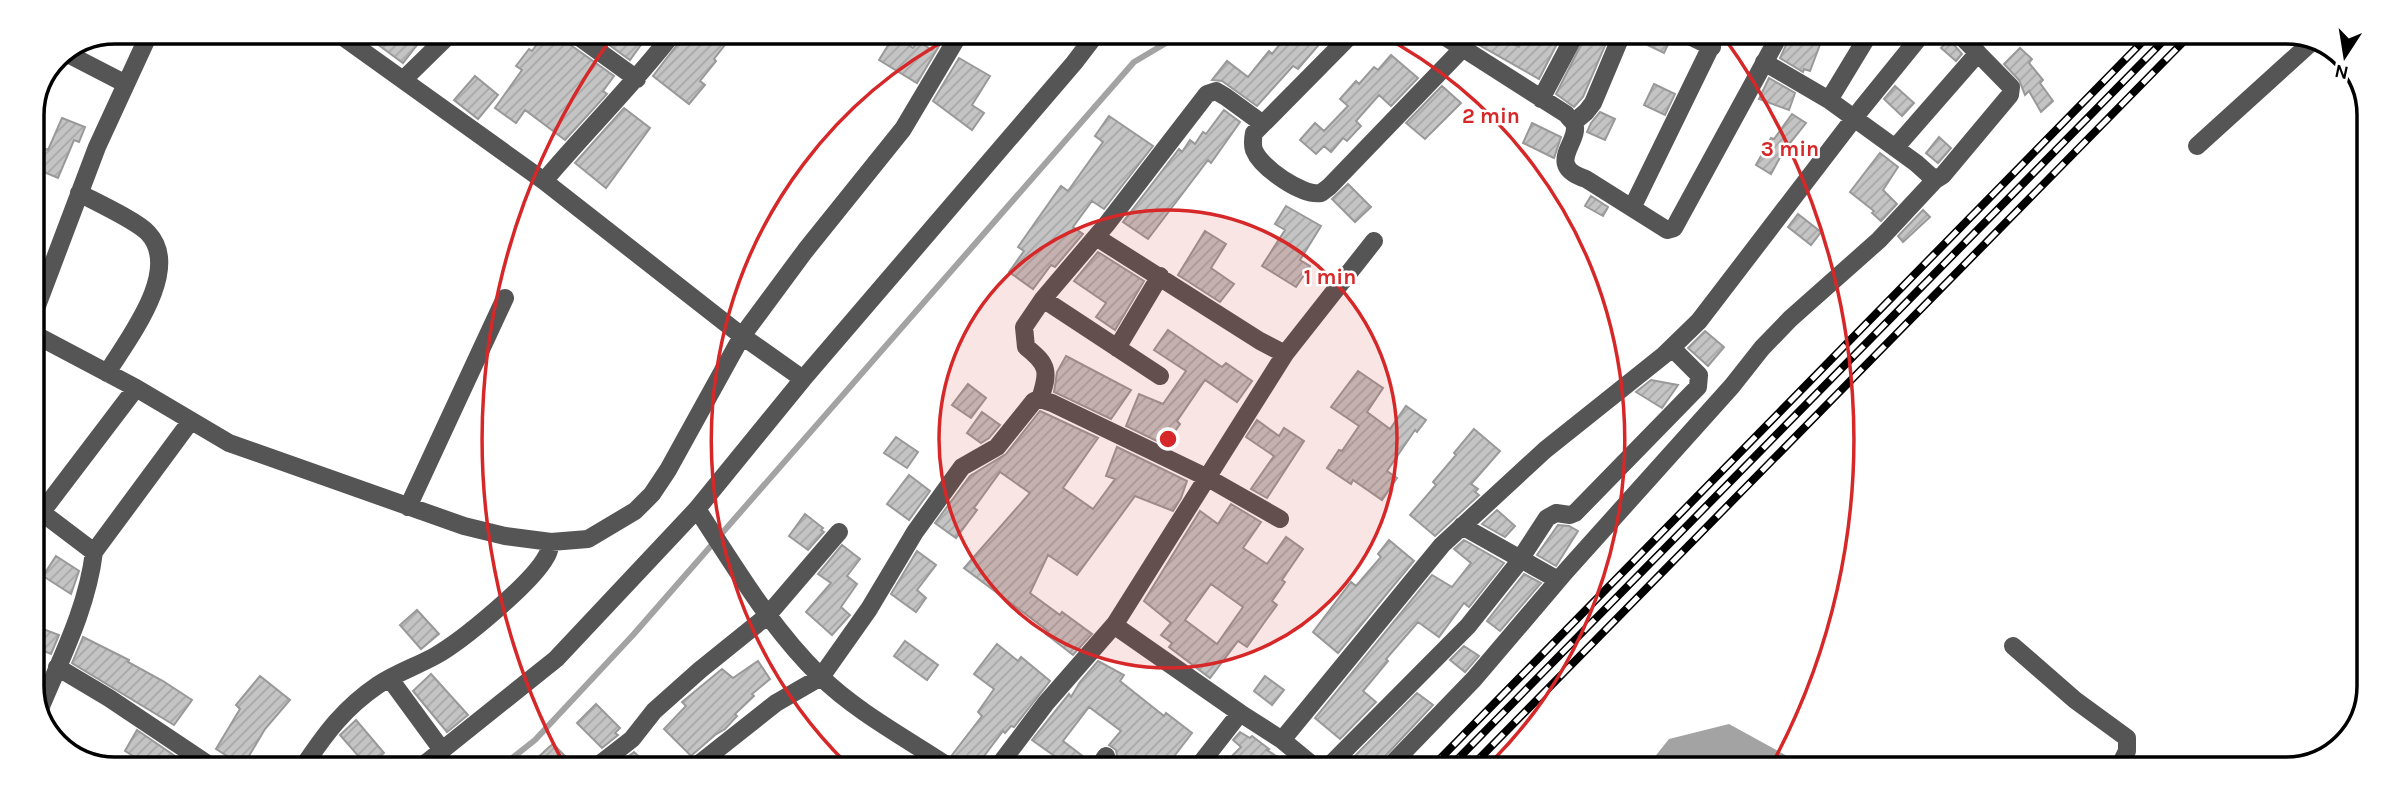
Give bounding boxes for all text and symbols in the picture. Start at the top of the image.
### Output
north arrow [2310,21,2380,91]
text: N [2333,59,2351,84]
text: 2 min [1462,104,1520,128]
text: 3 min [1761,137,1819,161]
text: 1 min [1304,265,1356,289]
centre of rings [1156,427,1180,451]

